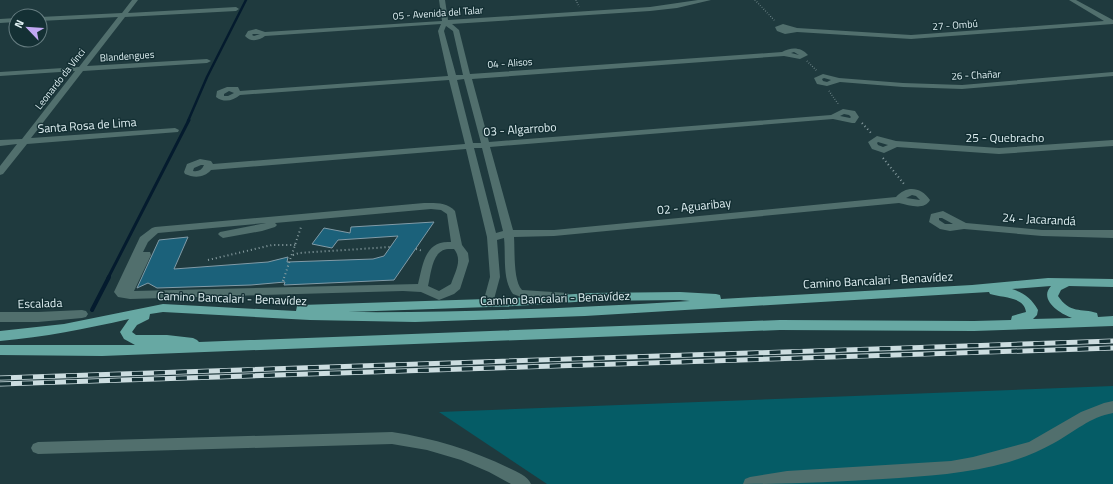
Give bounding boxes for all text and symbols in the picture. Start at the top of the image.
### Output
street label: 05 - Avenida del Talar [392,2,484,24]
north arrow [8,8,48,48]
street label: 27 - Ombú [932,16,978,34]
text: N [10,17,28,31]
street label: Leonardo da Vinci [31,45,89,113]
street label: Blandengues [99,47,155,65]
street label: 04 - Alisos [487,54,533,72]
street label: 26 - Chañar [951,66,1002,84]
street label: Santa Rosa de Lima [37,112,137,138]
street label: 03 - Algarrobo [483,117,557,141]
street label: 25 - Quebracho [966,128,1044,147]
street label: 02 - Aguaribay [656,193,732,219]
street label: 24 - Jacarandá [1002,208,1076,230]
street label: Camino Bancalari - Benavídez [803,267,953,293]
street label: Camino Bancalari - Benavídez [157,286,307,310]
street label: Camino Bancalari - Benavídez [480,286,630,310]
street label: Escalada [17,293,63,313]

